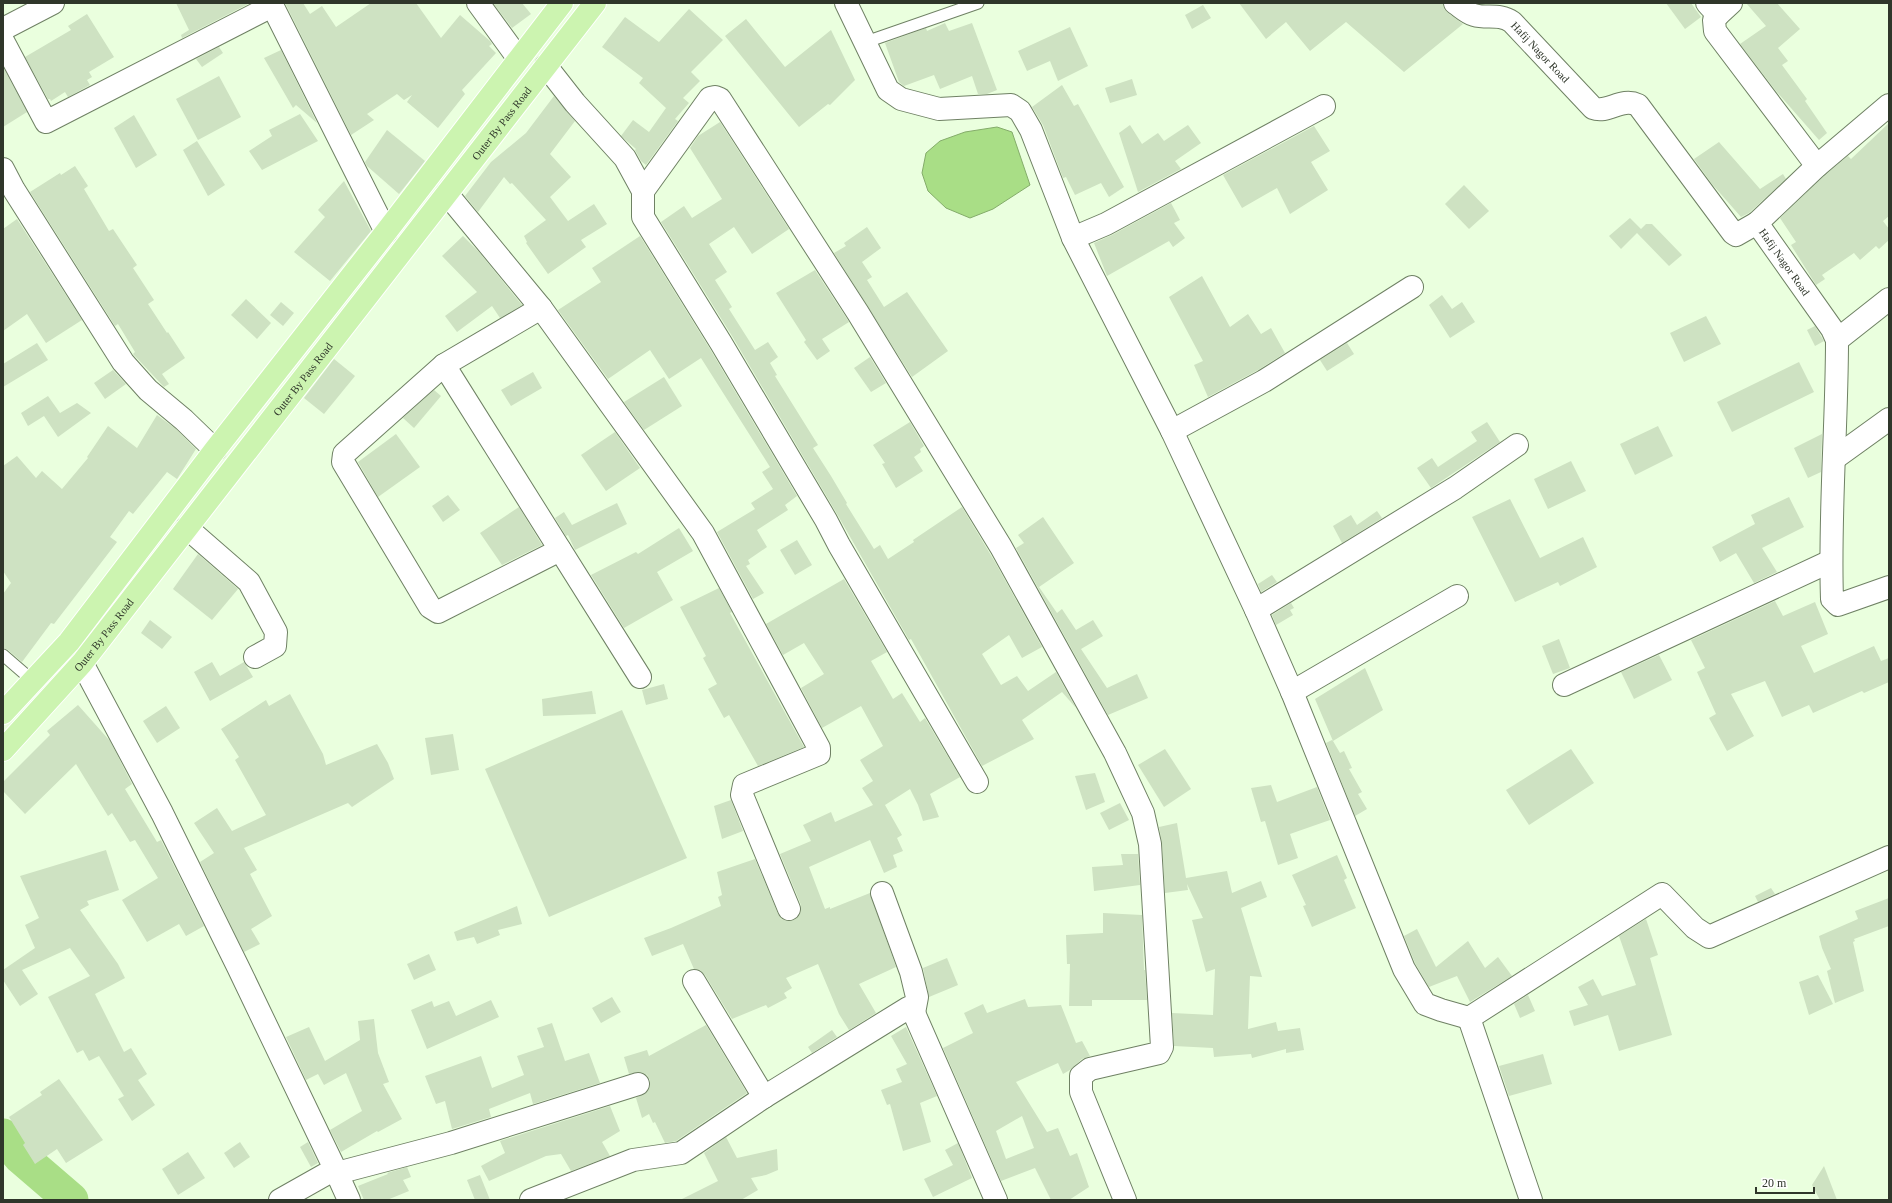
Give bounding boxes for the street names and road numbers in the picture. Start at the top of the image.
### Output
street label: Hafij Nagor Road [1509,19,1572,85]
street label: Outer By Pass Road [469,84,534,162]
street label: Hafij Nagor Road [1757,226,1812,298]
street label: Outer By Pass Road [271,340,335,418]
street label: Outer By Pass Road [72,596,136,674]

